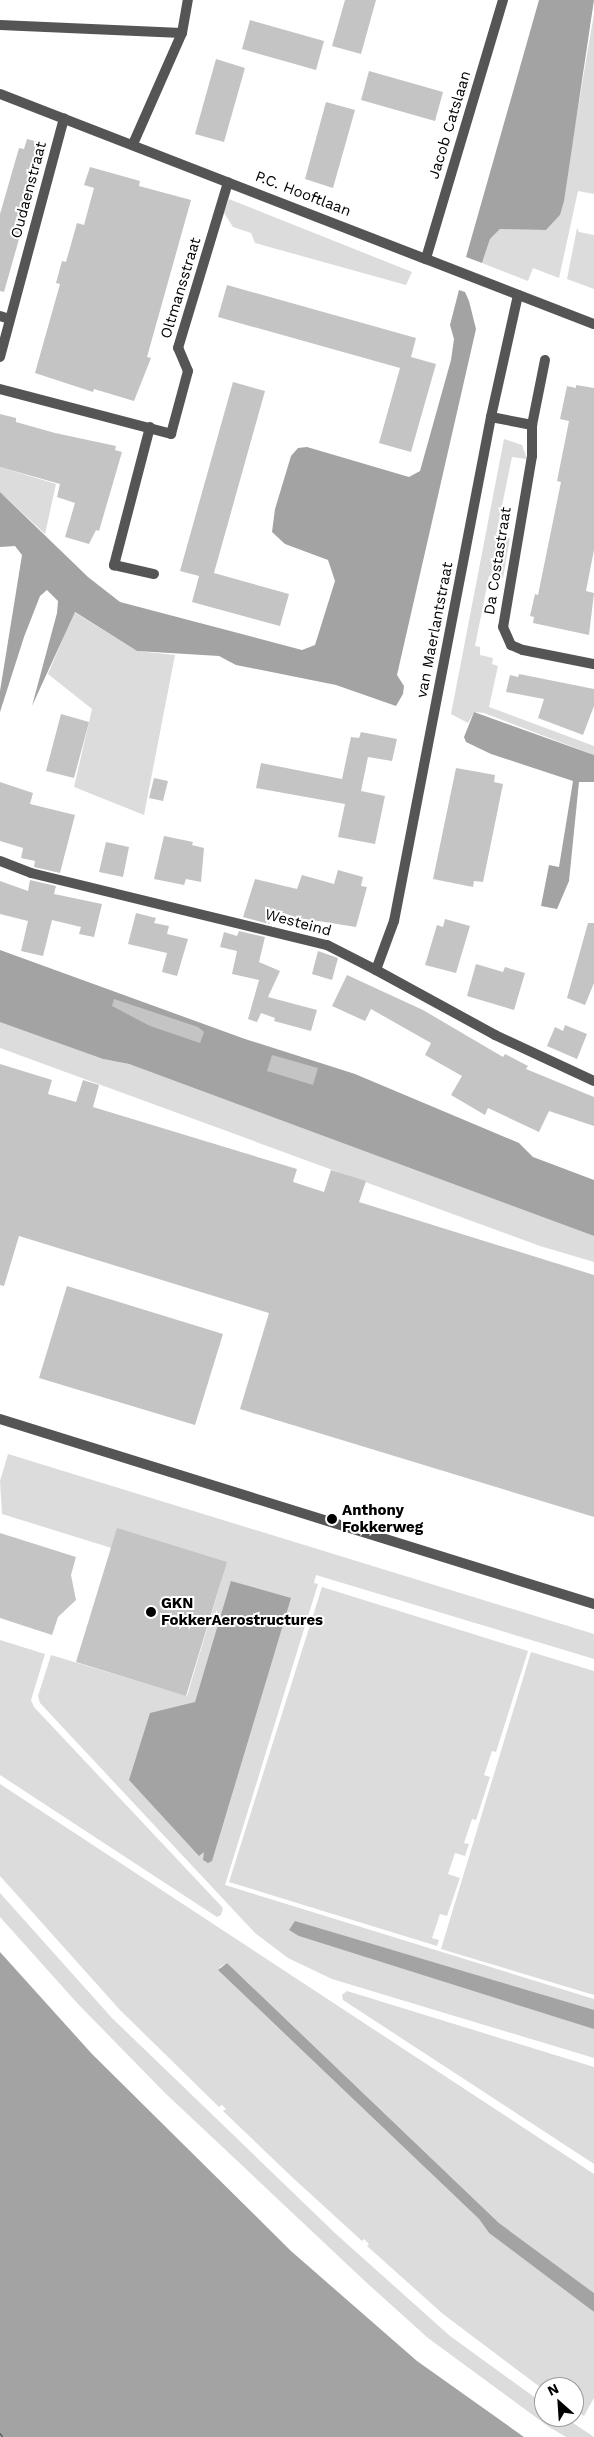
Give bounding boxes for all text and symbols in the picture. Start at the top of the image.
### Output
street label: Jacob Catslaan [425,69,475,181]
street label: Oudaenstraat [7,140,51,240]
street label: P.C. Hooftlaan [253,167,353,221]
street label: Oltmansstraat [157,235,205,341]
street label: Da Costastraat [481,506,515,616]
street label: van Maerlantstraat [413,561,457,699]
street label: Westeind [263,905,333,941]
place label: Anthony Fokkerweg [342,1501,423,1536]
marker: Anthony Fokkerweg [326,1513,338,1525]
place label: GKN FokkerAerostructures [161,1594,323,1629]
marker: GKN FokkerAerostructures [145,1606,157,1618]
north arrow [534,2377,584,2427]
text: N [545,2380,561,2399]

